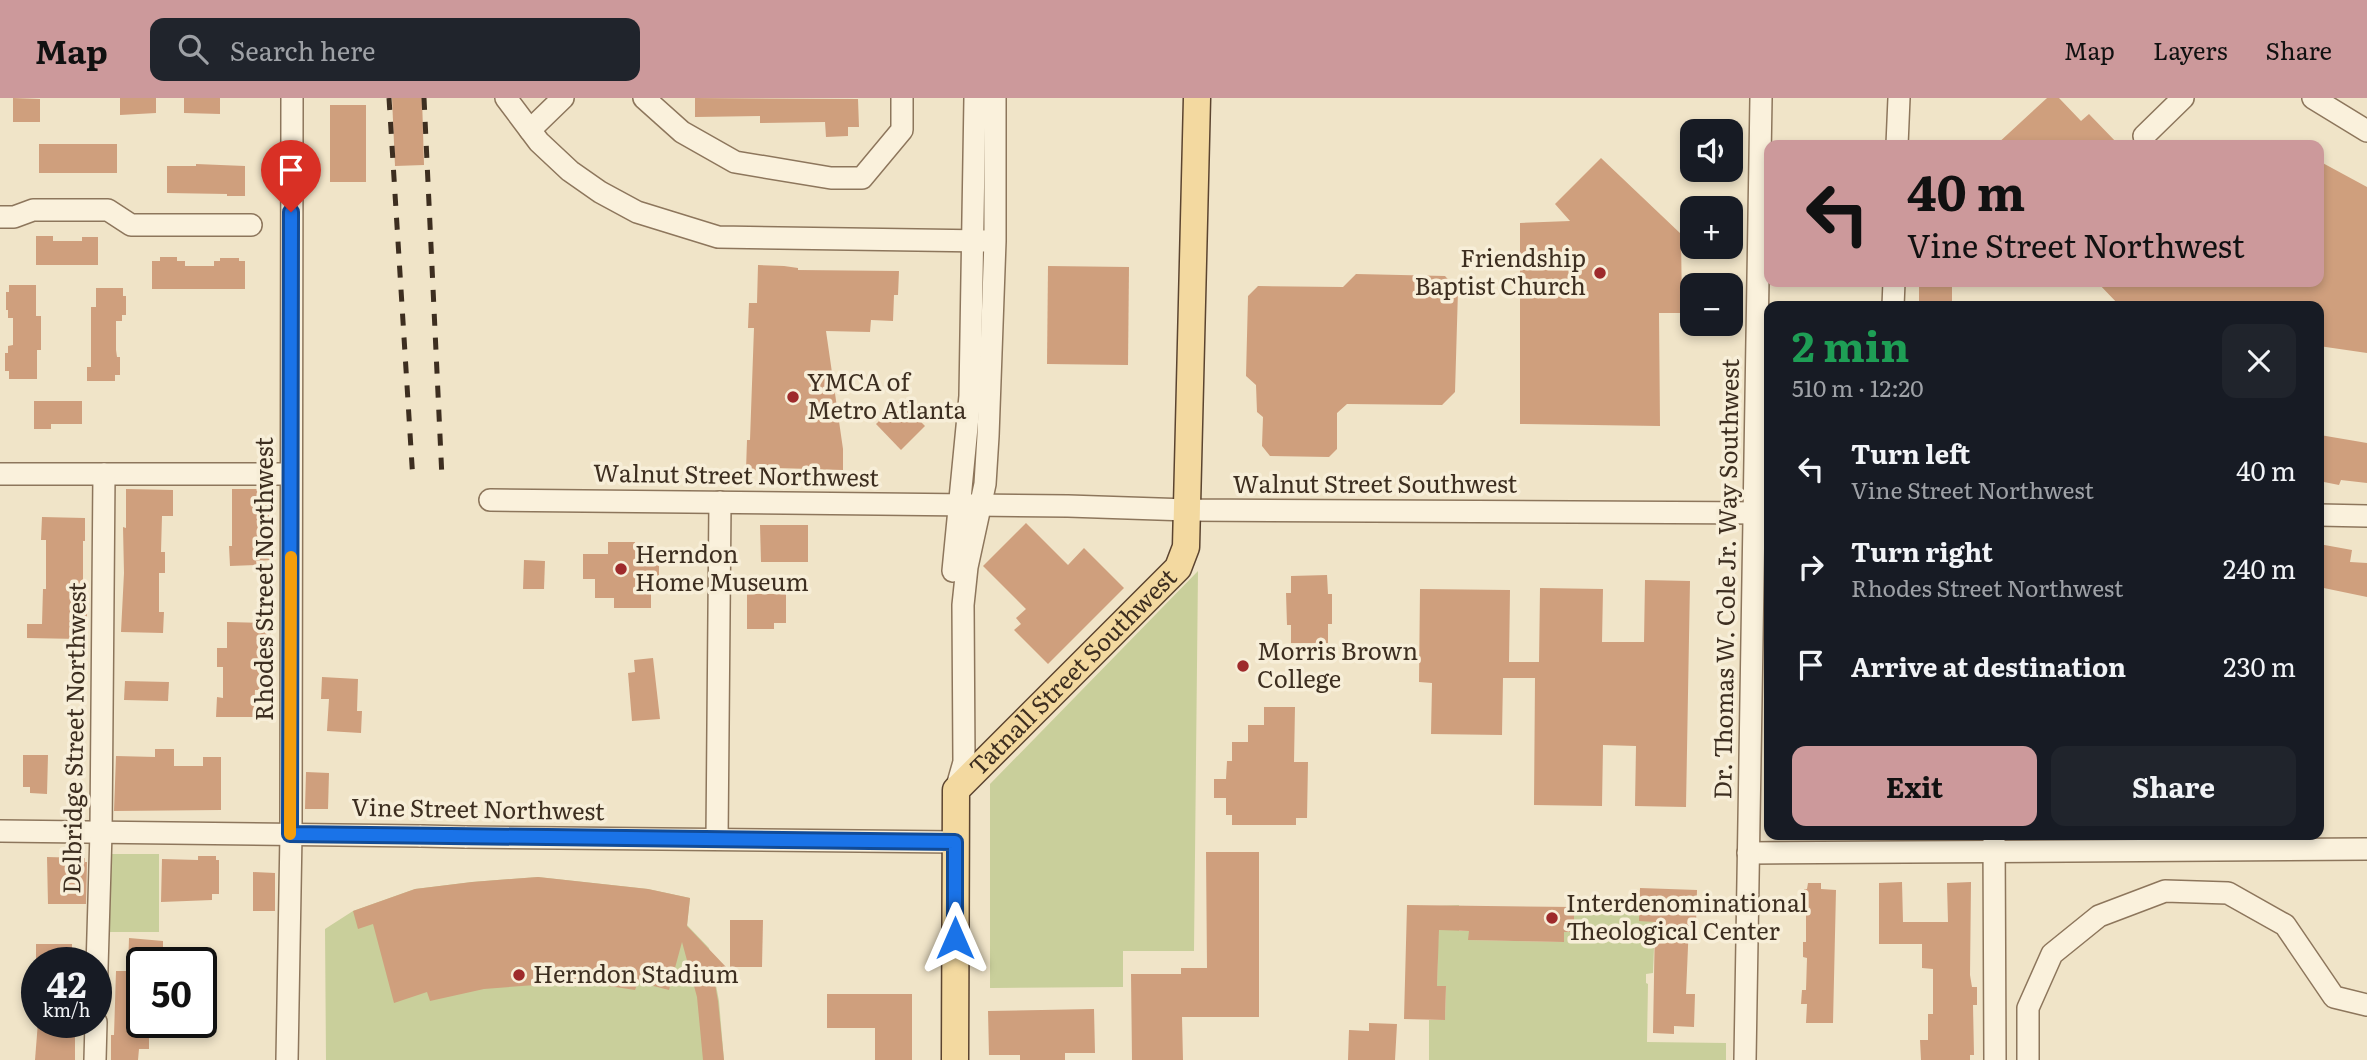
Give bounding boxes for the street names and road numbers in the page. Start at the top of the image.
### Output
street label: Dr. Thomas W. Cole Jr. Way Southwest [1703,358,1746,800]
street label: Rhodes Street Northwest [245,437,280,721]
street label: Walnut Street Northwest [593,454,880,493]
street label: Walnut Street Southwest [1233,465,1518,500]
street label: Tatnall Street Southwest [960,559,1184,783]
street label: Delbridge Street Northwest [52,581,93,894]
street label: Vine Street Northwest [351,788,605,827]

